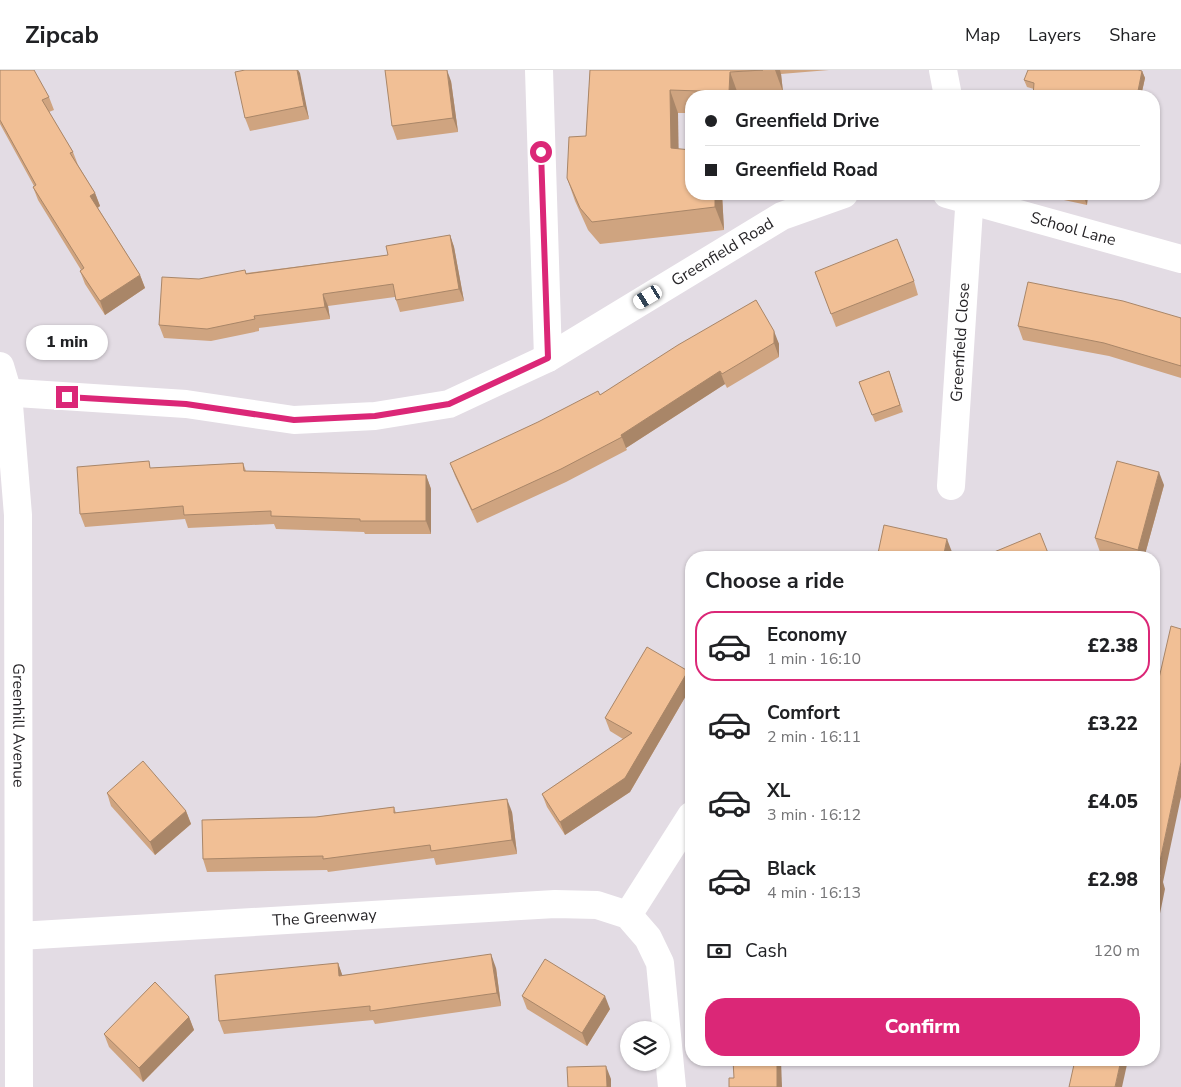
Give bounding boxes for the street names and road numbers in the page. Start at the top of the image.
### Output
street label: School Lane [1028,207,1118,251]
street label: Greenfield Road [667,213,778,292]
street label: Greenfield Close [945,282,975,403]
street label: Greenhill Avenue [7,663,29,788]
street label: The Greenway [272,904,378,932]

